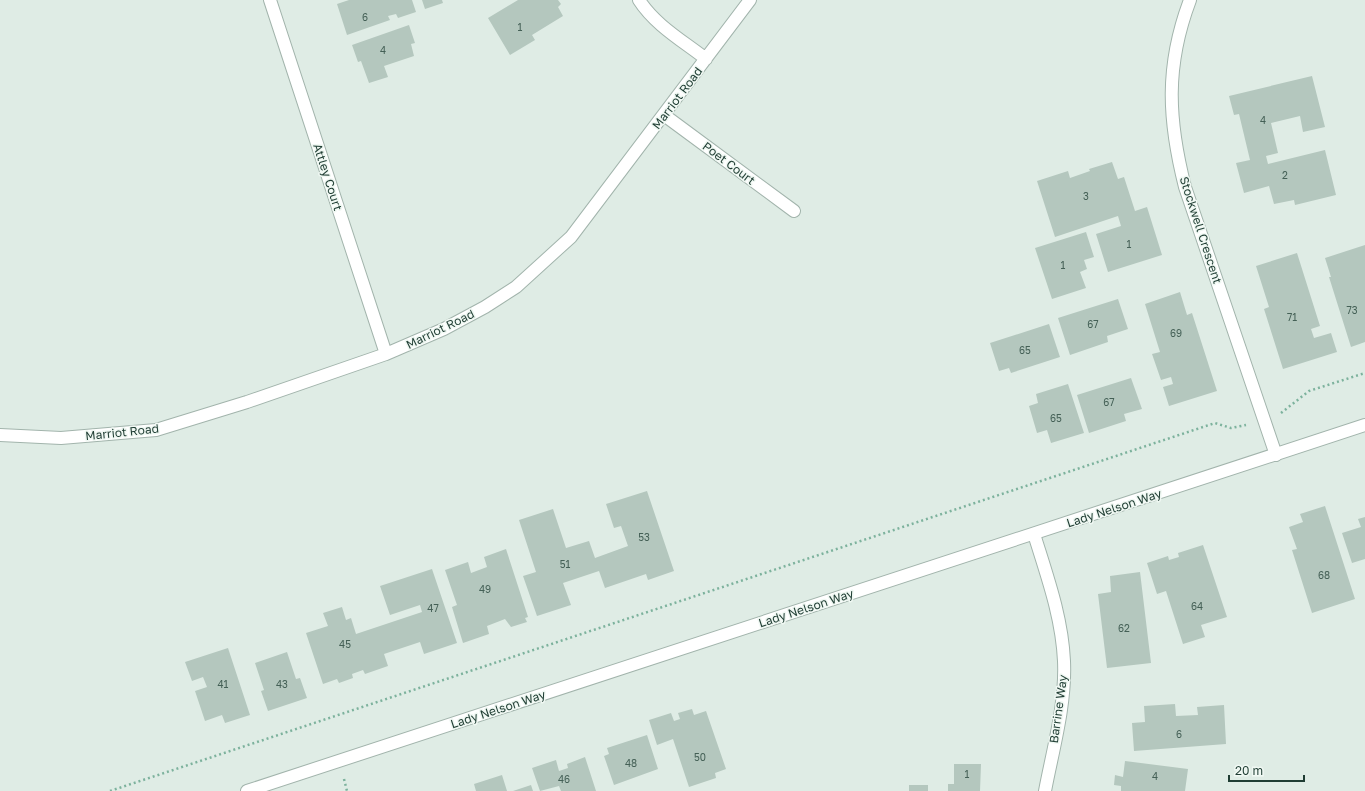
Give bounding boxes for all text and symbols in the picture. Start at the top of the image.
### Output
house number: 6 [362,11,368,23]
house number: 1 [518,21,523,33]
house number: 4 [380,44,386,56]
street label: Marriot Road [649,64,705,132]
house number: 4 [1260,114,1266,126]
street label: Poet Court [700,138,758,188]
street label: Attley Court [310,142,346,213]
house number: 2 [1282,169,1288,181]
street label: Stockwell Crescent [1177,175,1225,286]
house number: 3 [1083,190,1089,202]
house number: 1 [1127,238,1132,250]
house number: 1 [1061,259,1066,271]
house number: 73 [1346,304,1358,316]
street label: Marriot Road [403,306,477,352]
house number: 71 [1287,311,1297,323]
house number: 67 [1087,318,1099,330]
house number: 69 [1170,327,1182,339]
house number: 65 [1019,344,1031,356]
house number: 67 [1103,396,1115,408]
house number: 65 [1050,412,1062,424]
street label: Marriot Road [84,421,160,443]
street label: Lady Nelson Way [1065,485,1164,530]
house number: 53 [638,531,650,543]
house number: 51 [560,558,570,570]
house number: 68 [1318,569,1330,581]
house number: 49 [479,583,491,595]
street label: Lady Nelson Way [757,585,856,630]
house number: 64 [1191,600,1203,612]
house number: 47 [427,602,439,614]
house number: 62 [1118,622,1130,634]
house number: 45 [339,638,351,650]
street label: Barrine Way [1046,674,1070,744]
house number: 41 [218,678,229,690]
house number: 43 [276,678,288,690]
street label: Lady Nelson Way [449,686,548,731]
house number: 6 [1176,728,1182,740]
house number: 50 [694,751,706,763]
house number: 48 [625,757,637,769]
scale bar [1229,757,1304,783]
text: 20 m [1235,763,1263,778]
house number: 1 [965,768,970,780]
house number: 4 [1152,770,1158,782]
house number: 46 [558,773,570,785]

